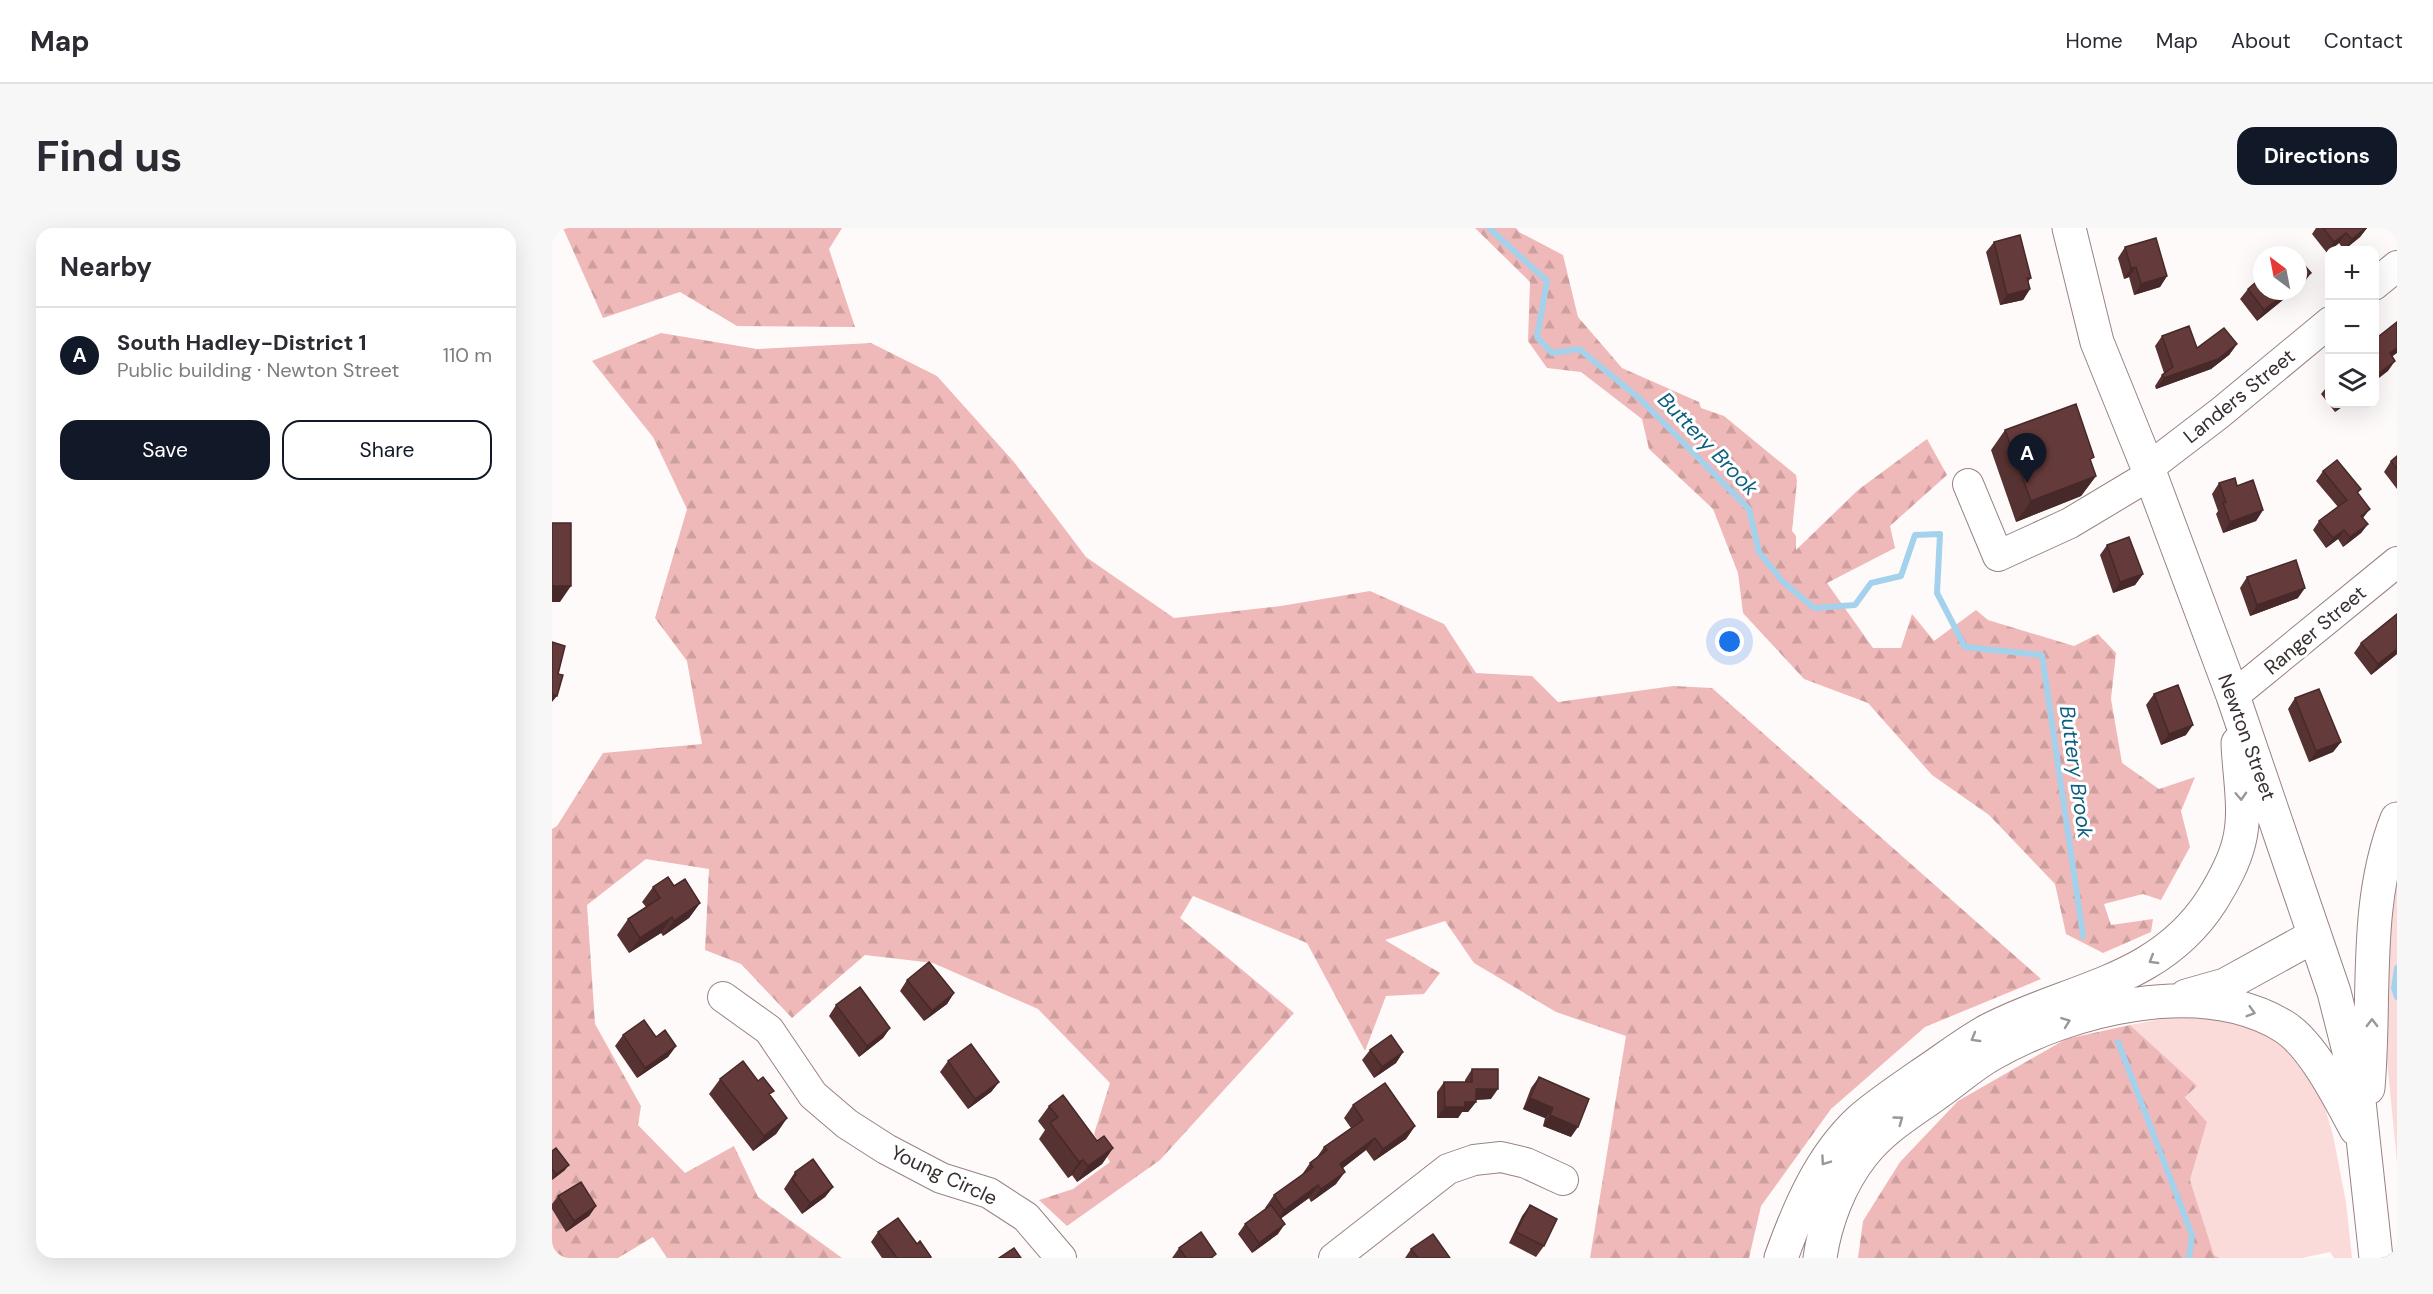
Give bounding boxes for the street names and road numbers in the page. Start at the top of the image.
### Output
street label: Landers Street [2178,343,2300,449]
street label: Ranger Street [2259,580,2372,680]
street label: Newton Street [2212,670,2282,804]
street label: Young Circle [887,1139,1001,1211]

